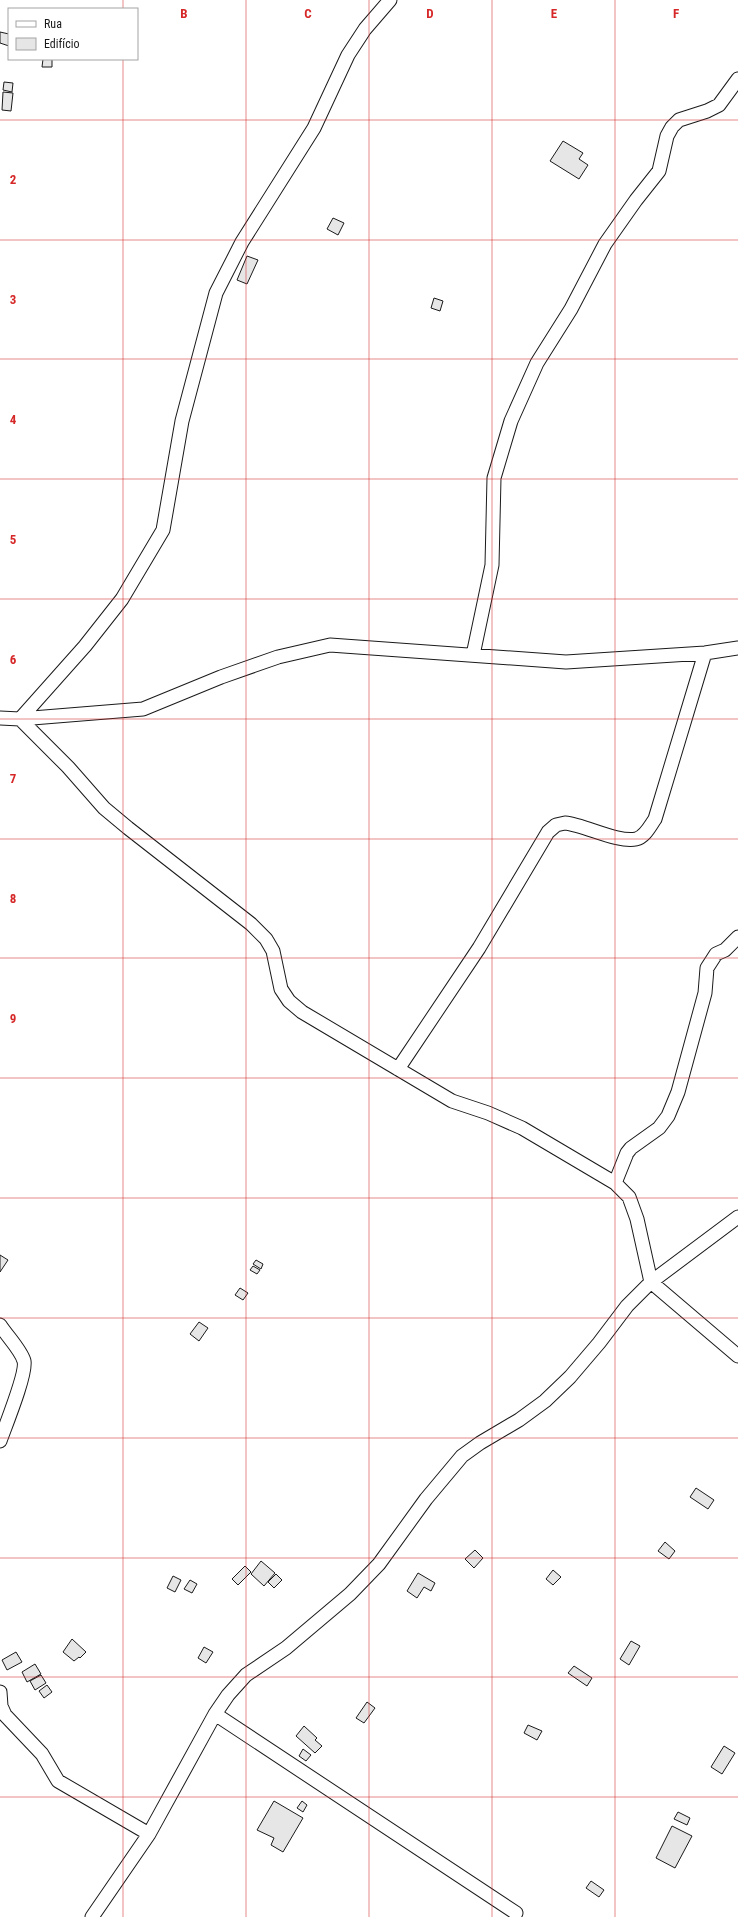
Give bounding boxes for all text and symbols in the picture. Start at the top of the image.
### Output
text: B [180,6,188,21]
text: C [304,6,312,21]
text: D [426,6,434,21]
text: E [551,6,558,21]
text: F [673,6,679,21]
legend [8,8,138,60]
text: Rua [44,17,62,31]
text: Edifício [44,37,80,51]
text: 2 [10,172,17,187]
text: 3 [10,292,16,307]
text: 4 [10,412,17,427]
text: 5 [10,532,17,547]
text: 6 [10,652,17,667]
text: 7 [10,771,17,786]
text: 8 [10,891,16,906]
text: 9 [10,1011,16,1026]

